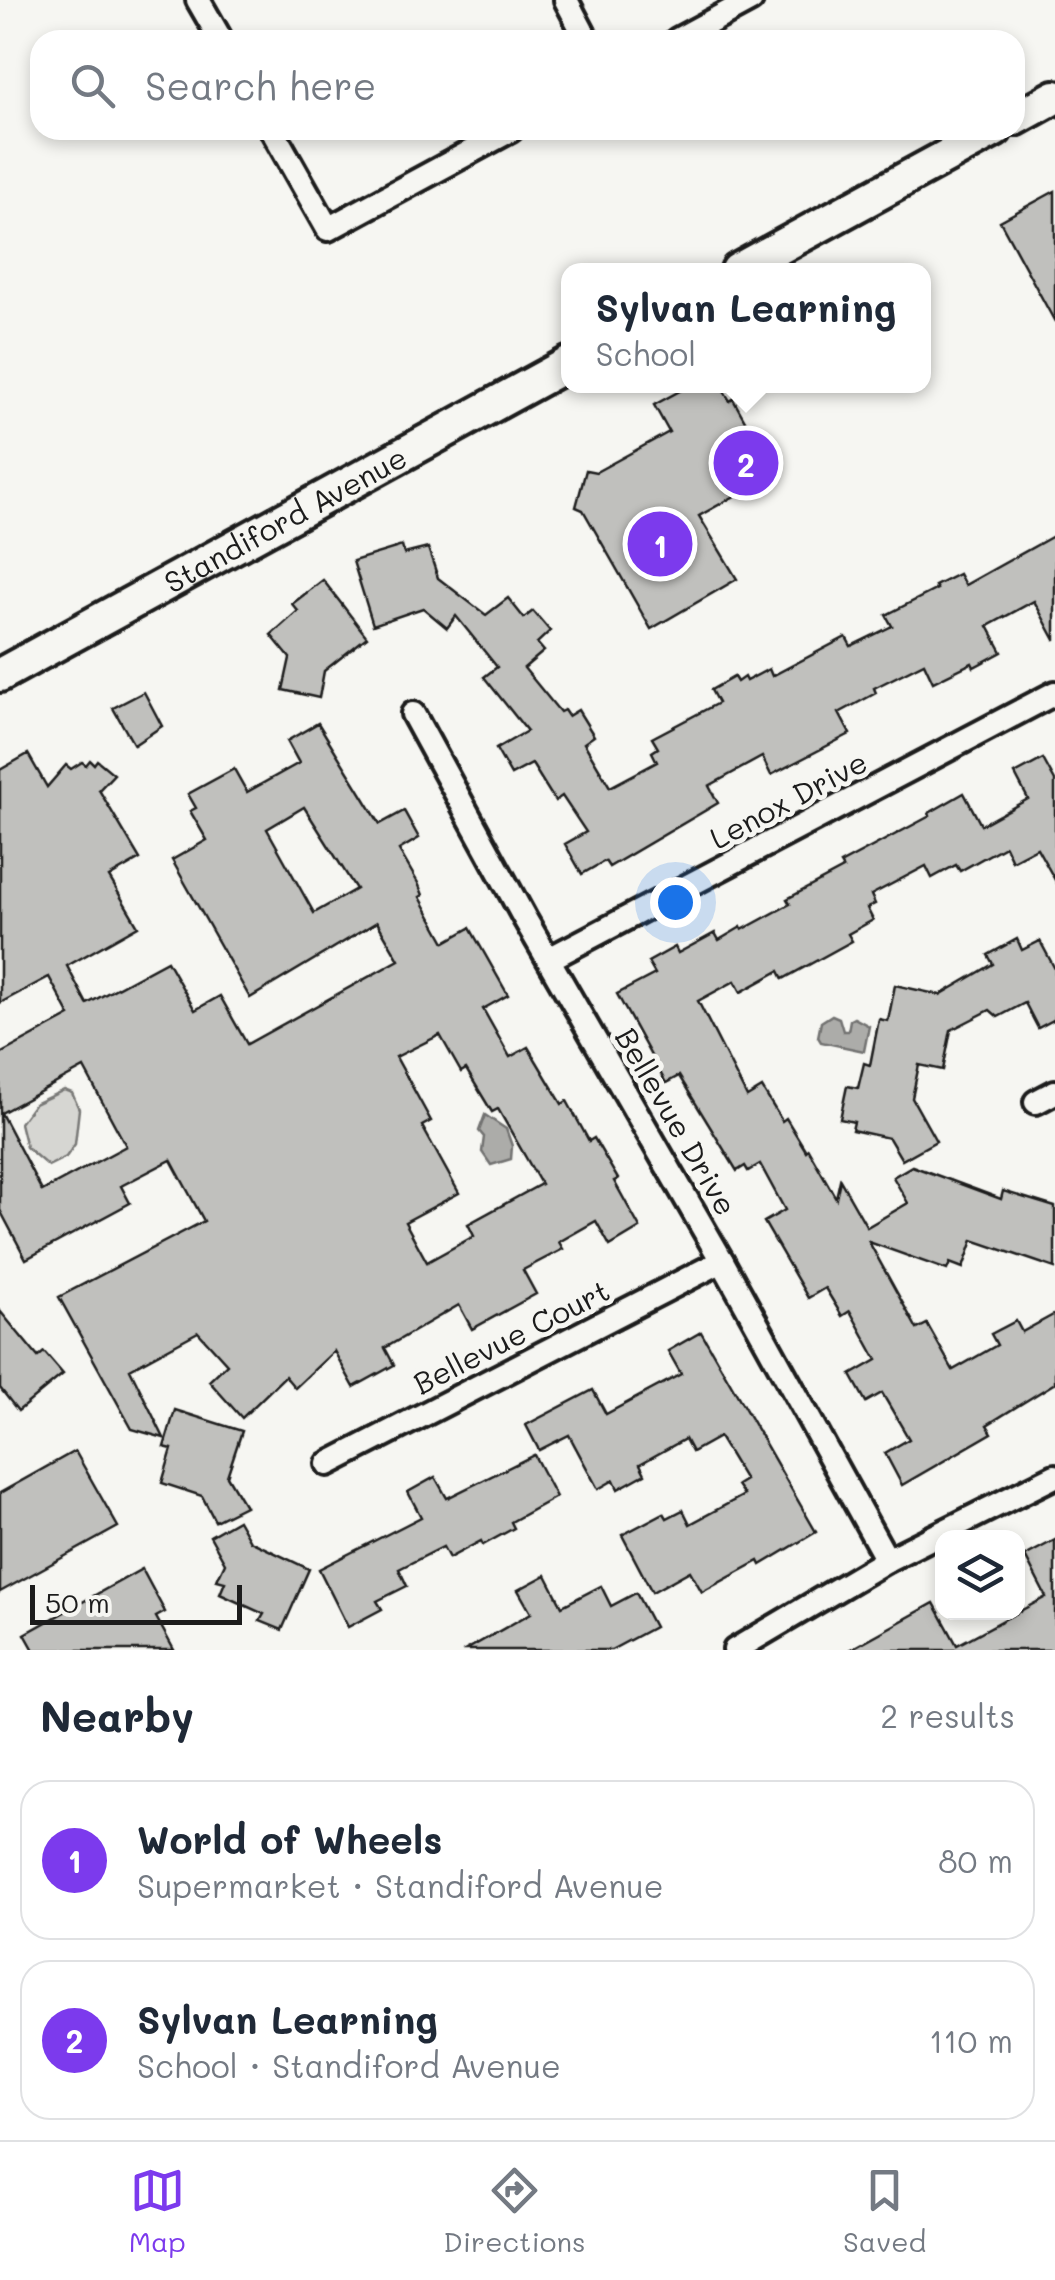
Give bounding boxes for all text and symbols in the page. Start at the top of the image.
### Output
search box [30,30,1025,140]
icon: search [65,58,120,113]
text: Search here [145,60,376,110]
popup [561,263,931,393]
text: Sylvan Learning [596,282,897,332]
text: School [596,332,696,374]
pin: 2 [714,426,778,500]
street label: Standiford Avenue [157,436,413,601]
pin: 1 [628,506,692,582]
street label: Lenox Drive [702,741,874,857]
your location [650,877,701,928]
street label: Bellevue Drive [607,1020,747,1222]
street label: Bellevue Court [406,1269,616,1403]
map controls [935,1530,1025,1620]
button: layers [935,1530,1025,1620]
scale bar [30,1580,242,1624]
text: 50 m [45,1584,110,1620]
text: Nearby [40,1688,194,1743]
text: 2 results [880,1694,1015,1736]
text: World of Wheels [137,1814,442,1864]
text: 1 [67,1839,82,1881]
text: 80 m [938,1839,1013,1881]
text: Supermarket · Standiford Avenue [137,1864,664,1906]
text: Sylvan Learning [137,1994,438,2044]
text: 2 [66,2019,83,2061]
text: 110 m [929,2019,1013,2061]
text: School · Standiford Avenue [137,2044,561,2086]
tab: Map [129,2163,186,2259]
tab: Directions [443,2163,586,2259]
tab: Saved [843,2163,926,2259]

